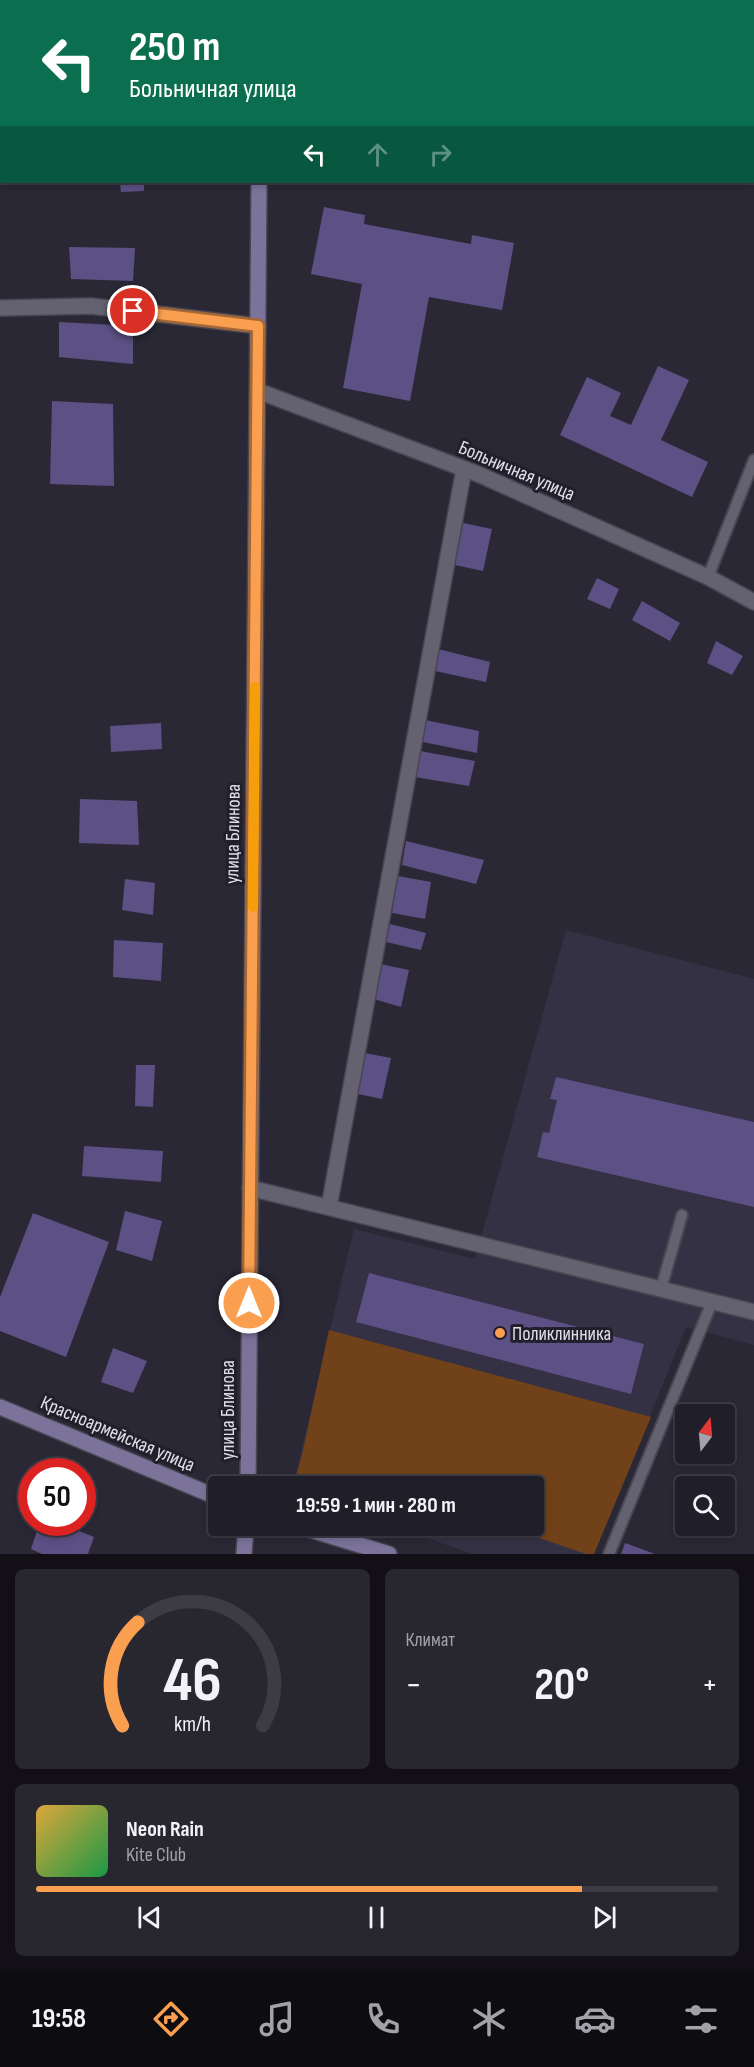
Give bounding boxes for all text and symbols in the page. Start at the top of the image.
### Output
text: 250 m [129,22,220,73]
icon: left [30,24,108,102]
text: Больничная улица [129,73,297,105]
icon: left [298,138,331,171]
icon: ahead [361,138,394,171]
icon: right [424,138,457,171]
pin [107,285,158,336]
icon: arrive [116,294,149,327]
street label: Больничная улица [455,436,578,506]
street label: улица Блинова [220,784,246,884]
position arrow [217,1271,281,1335]
place label: Поликлинника [512,1322,611,1346]
marker: Поликлинника [493,1326,507,1340]
street label: улица Блинова [216,1360,240,1460]
street label: Красноармейская улица [37,1391,198,1477]
north arrow [675,1404,735,1464]
map controls [675,1404,735,1536]
speed limit sign: 50 [18,1458,96,1536]
button: search [675,1476,735,1536]
text: 19:59 · 1 мин · 280 m [296,1492,456,1519]
text: Климат [406,1628,455,1652]
text: 46 [163,1644,221,1719]
text: 20° [534,1658,589,1713]
text: − [406,1665,422,1705]
text: + [702,1665,718,1705]
text: km/h [174,1712,211,1737]
text: Neon Rain [126,1816,204,1843]
text: Kite Club [126,1843,186,1867]
icon: previous [133,1901,166,1934]
icon: pause [360,1901,393,1934]
icon: next [588,1901,621,1934]
icon: directions [150,1998,192,2040]
icon: music [256,1998,298,2040]
icon: phone [362,1998,404,2040]
icon: climate [468,1998,510,2040]
icon: car [574,1998,616,2040]
icon: filters [680,1998,722,2040]
text: 19:58 [32,2003,86,2035]

